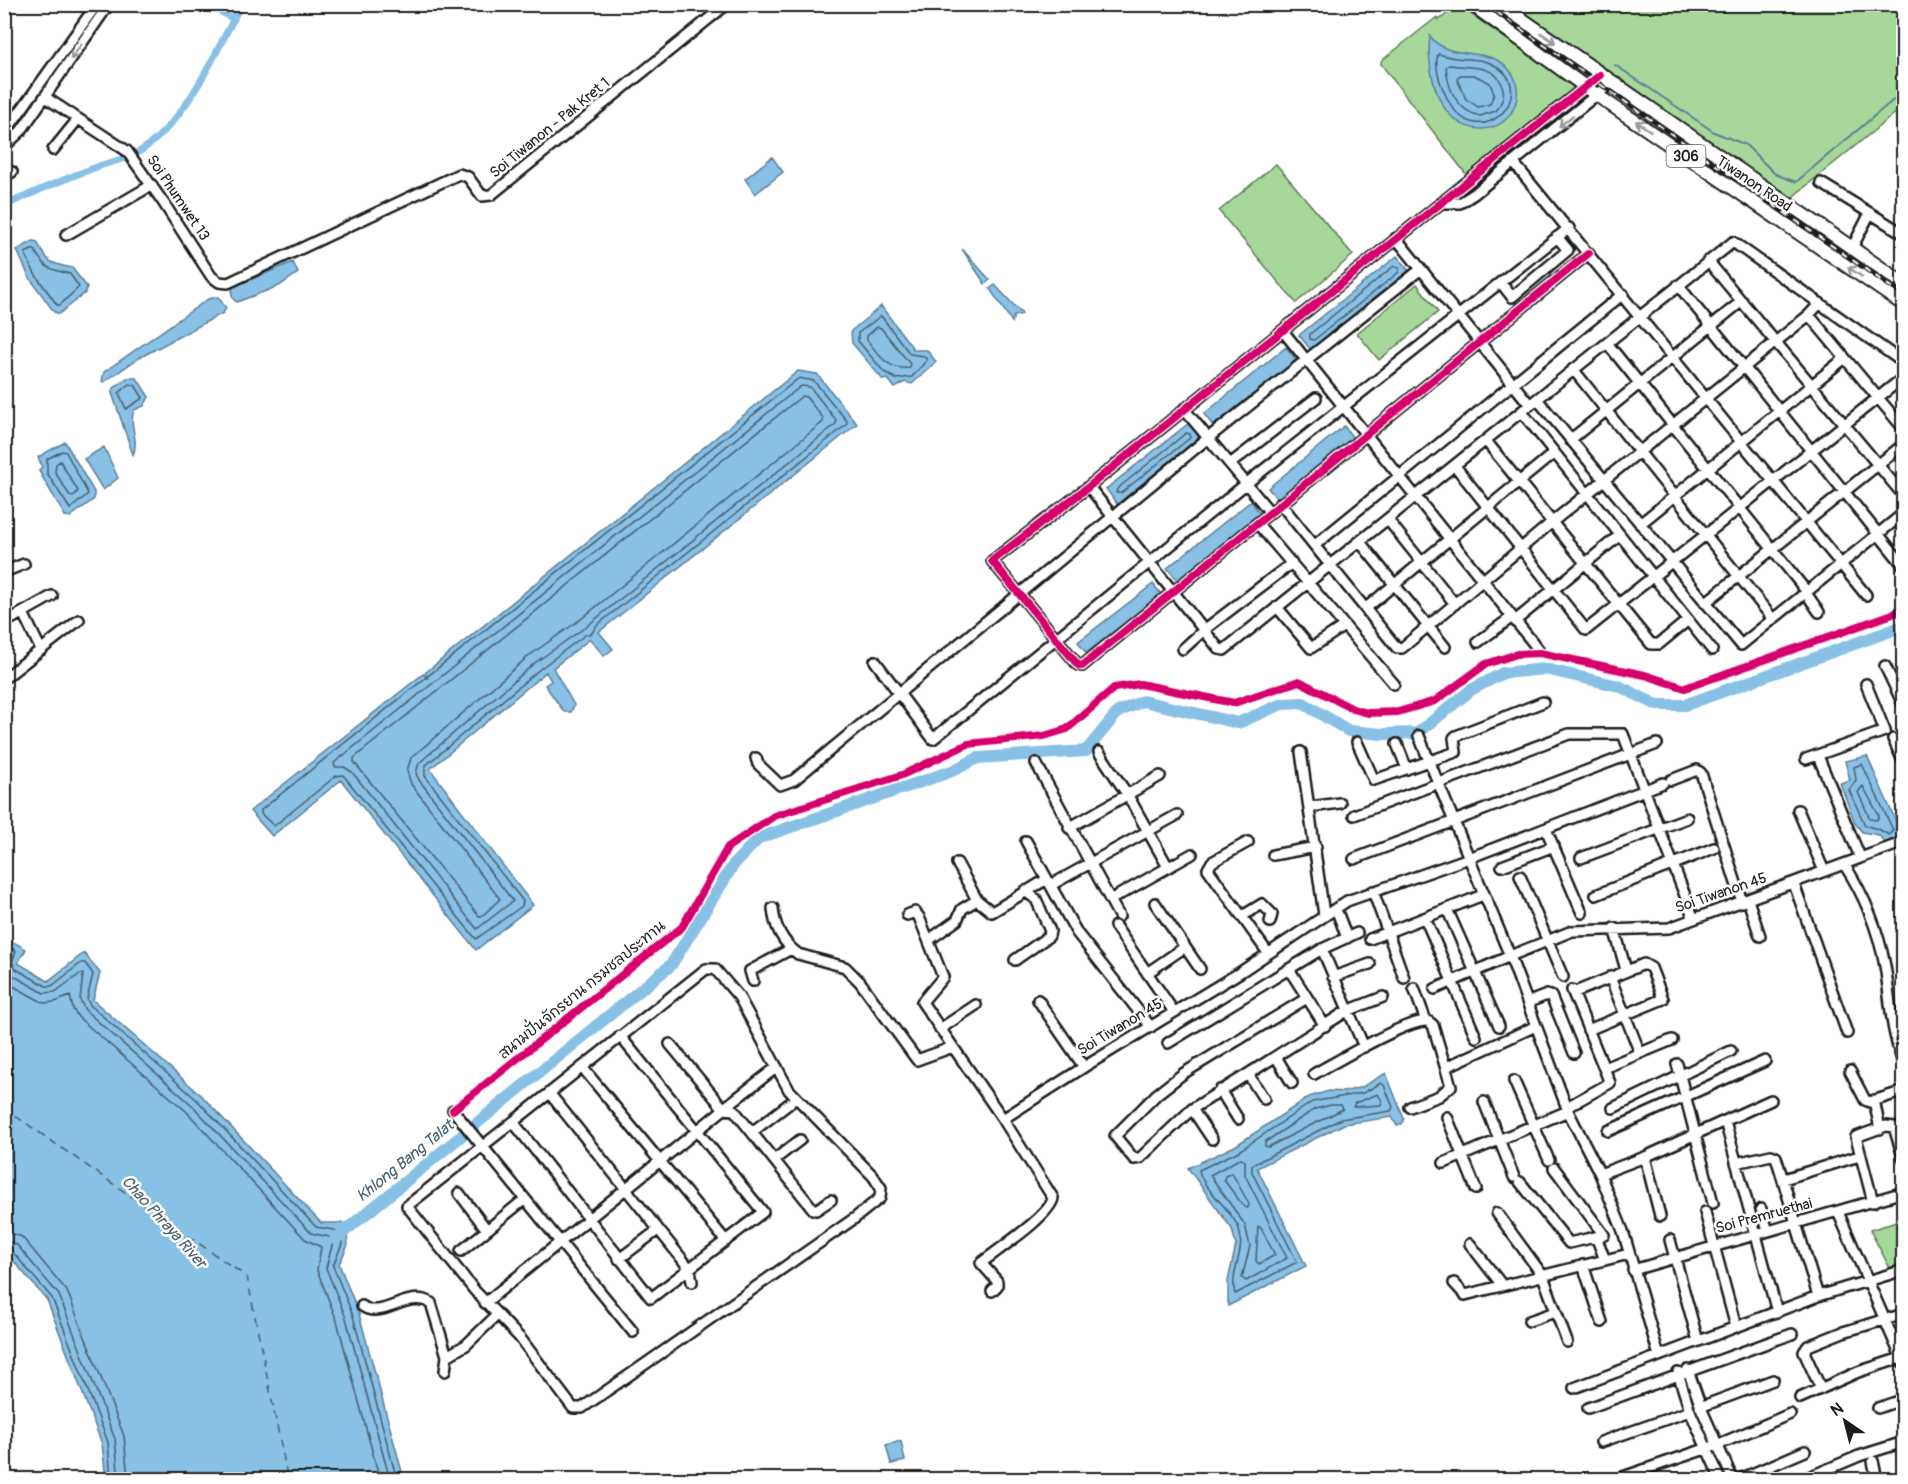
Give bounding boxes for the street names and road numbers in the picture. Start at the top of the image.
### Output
street label: Soi Tiwanon - Pak Kret 1 [486,74,614,182]
road number: 306 [1666,145,1706,167]
street label: Soi Phumwet 13 [142,151,214,245]
street label: Tiwanon Road [1713,152,1795,216]
street label: Soi Tiwanon 45 [1673,868,1769,918]
street label: สนามปั่นจักรยาน กรมชลประทาน [492,913,669,1063]
street label: Soi Tiwanon 45 [1074,994,1166,1060]
street label: Soi Premruethai [1714,1194,1815,1238]

